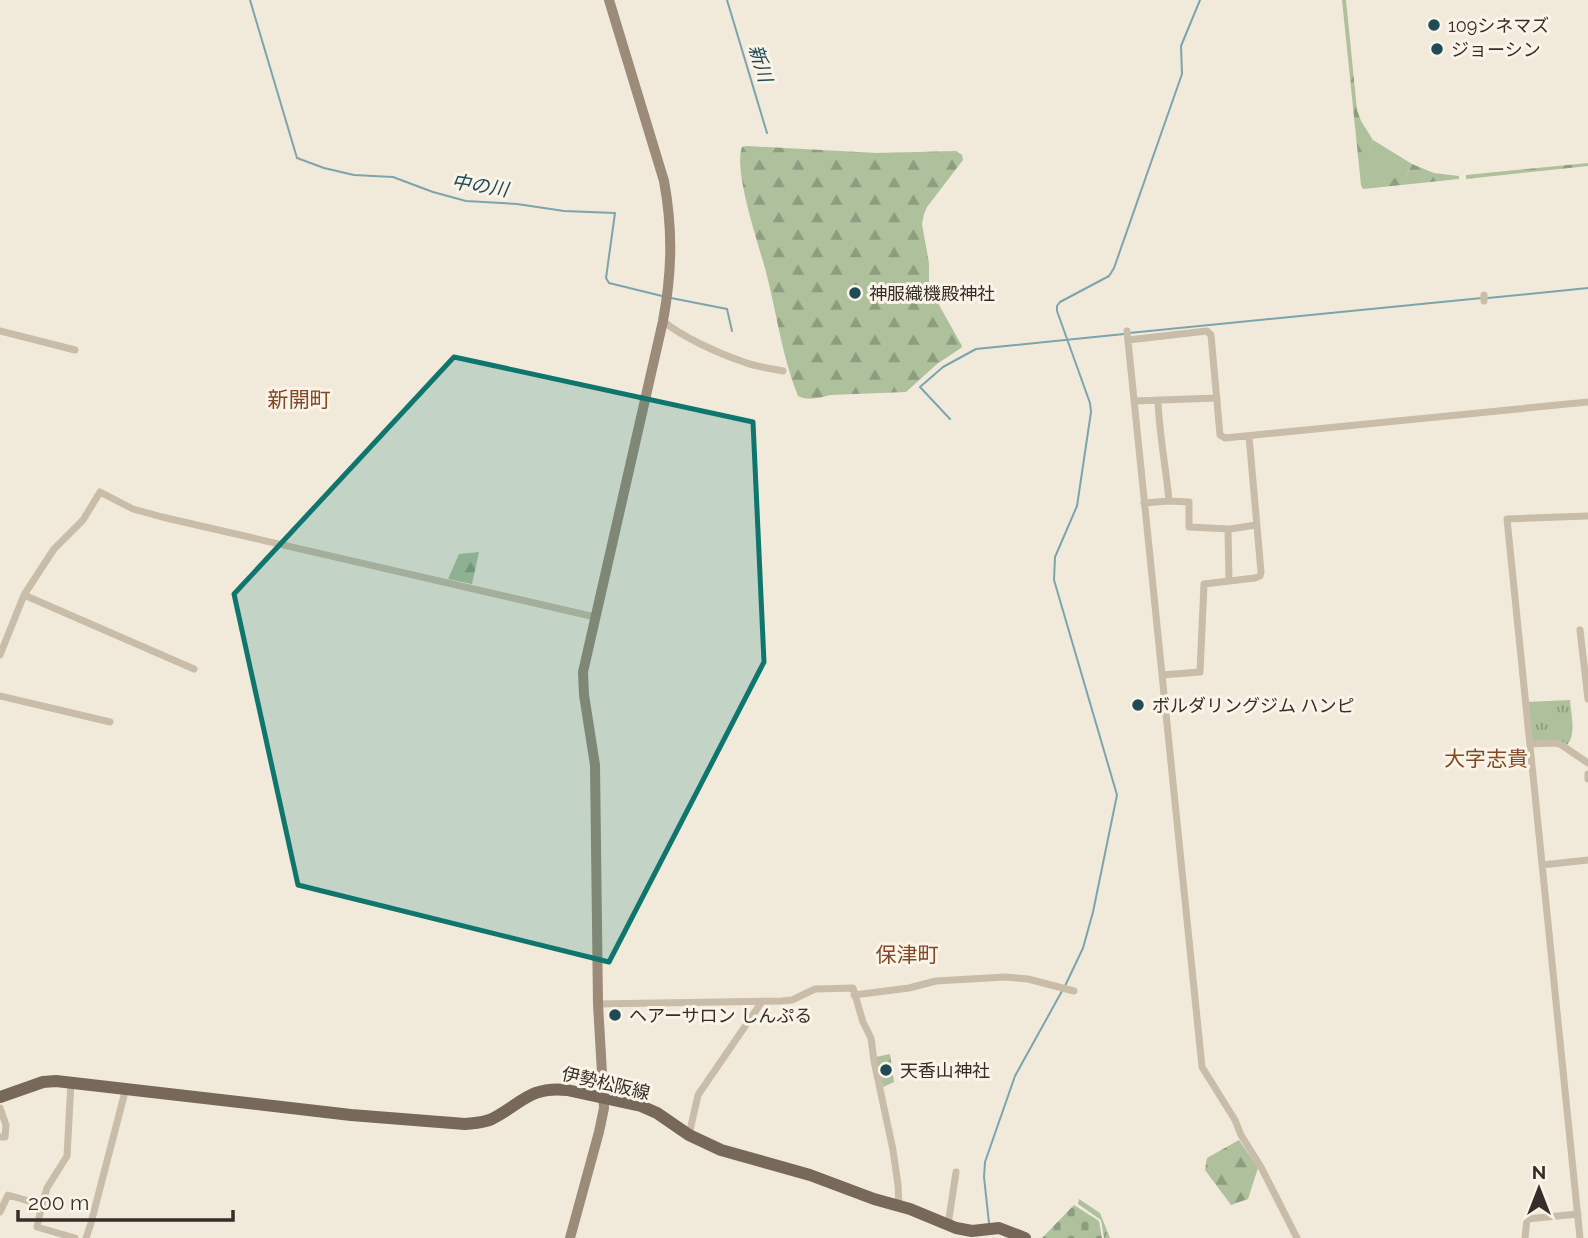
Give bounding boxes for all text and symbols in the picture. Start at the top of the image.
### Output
place label: 109シネマズ [1448,15,1549,36]
marker: 109シネマズ [1426,17,1442,33]
place label: ジョーシン [1451,39,1541,60]
marker: ジョーシン [1429,41,1445,57]
water label: 新川 [745,42,778,86]
water label: 中の川 [450,170,512,201]
place label: 神服織機殿神社 [869,283,995,304]
marker: 神服織機殿神社 [847,285,863,301]
district label: 新開町 [268,387,331,412]
place label: ボルダリングジム ハンピ [1152,695,1355,716]
marker: ボルダリングジム ハンピ [1130,697,1146,713]
district label: 大字志貴 [1444,746,1528,771]
district label: 保津町 [876,942,939,967]
place label: ヘアーサロン しんぷる [629,1005,812,1026]
marker: ヘアーサロン しんぷる [607,1007,623,1023]
place label: 天香山神社 [900,1060,990,1081]
marker: 天香山神社 [878,1062,894,1078]
street label: 伊勢松阪線 [560,1063,652,1103]
north arrow [1504,1154,1574,1224]
text: N [1532,1161,1546,1183]
scale bar [18,1178,233,1222]
text: 200 m [28,1190,89,1215]

